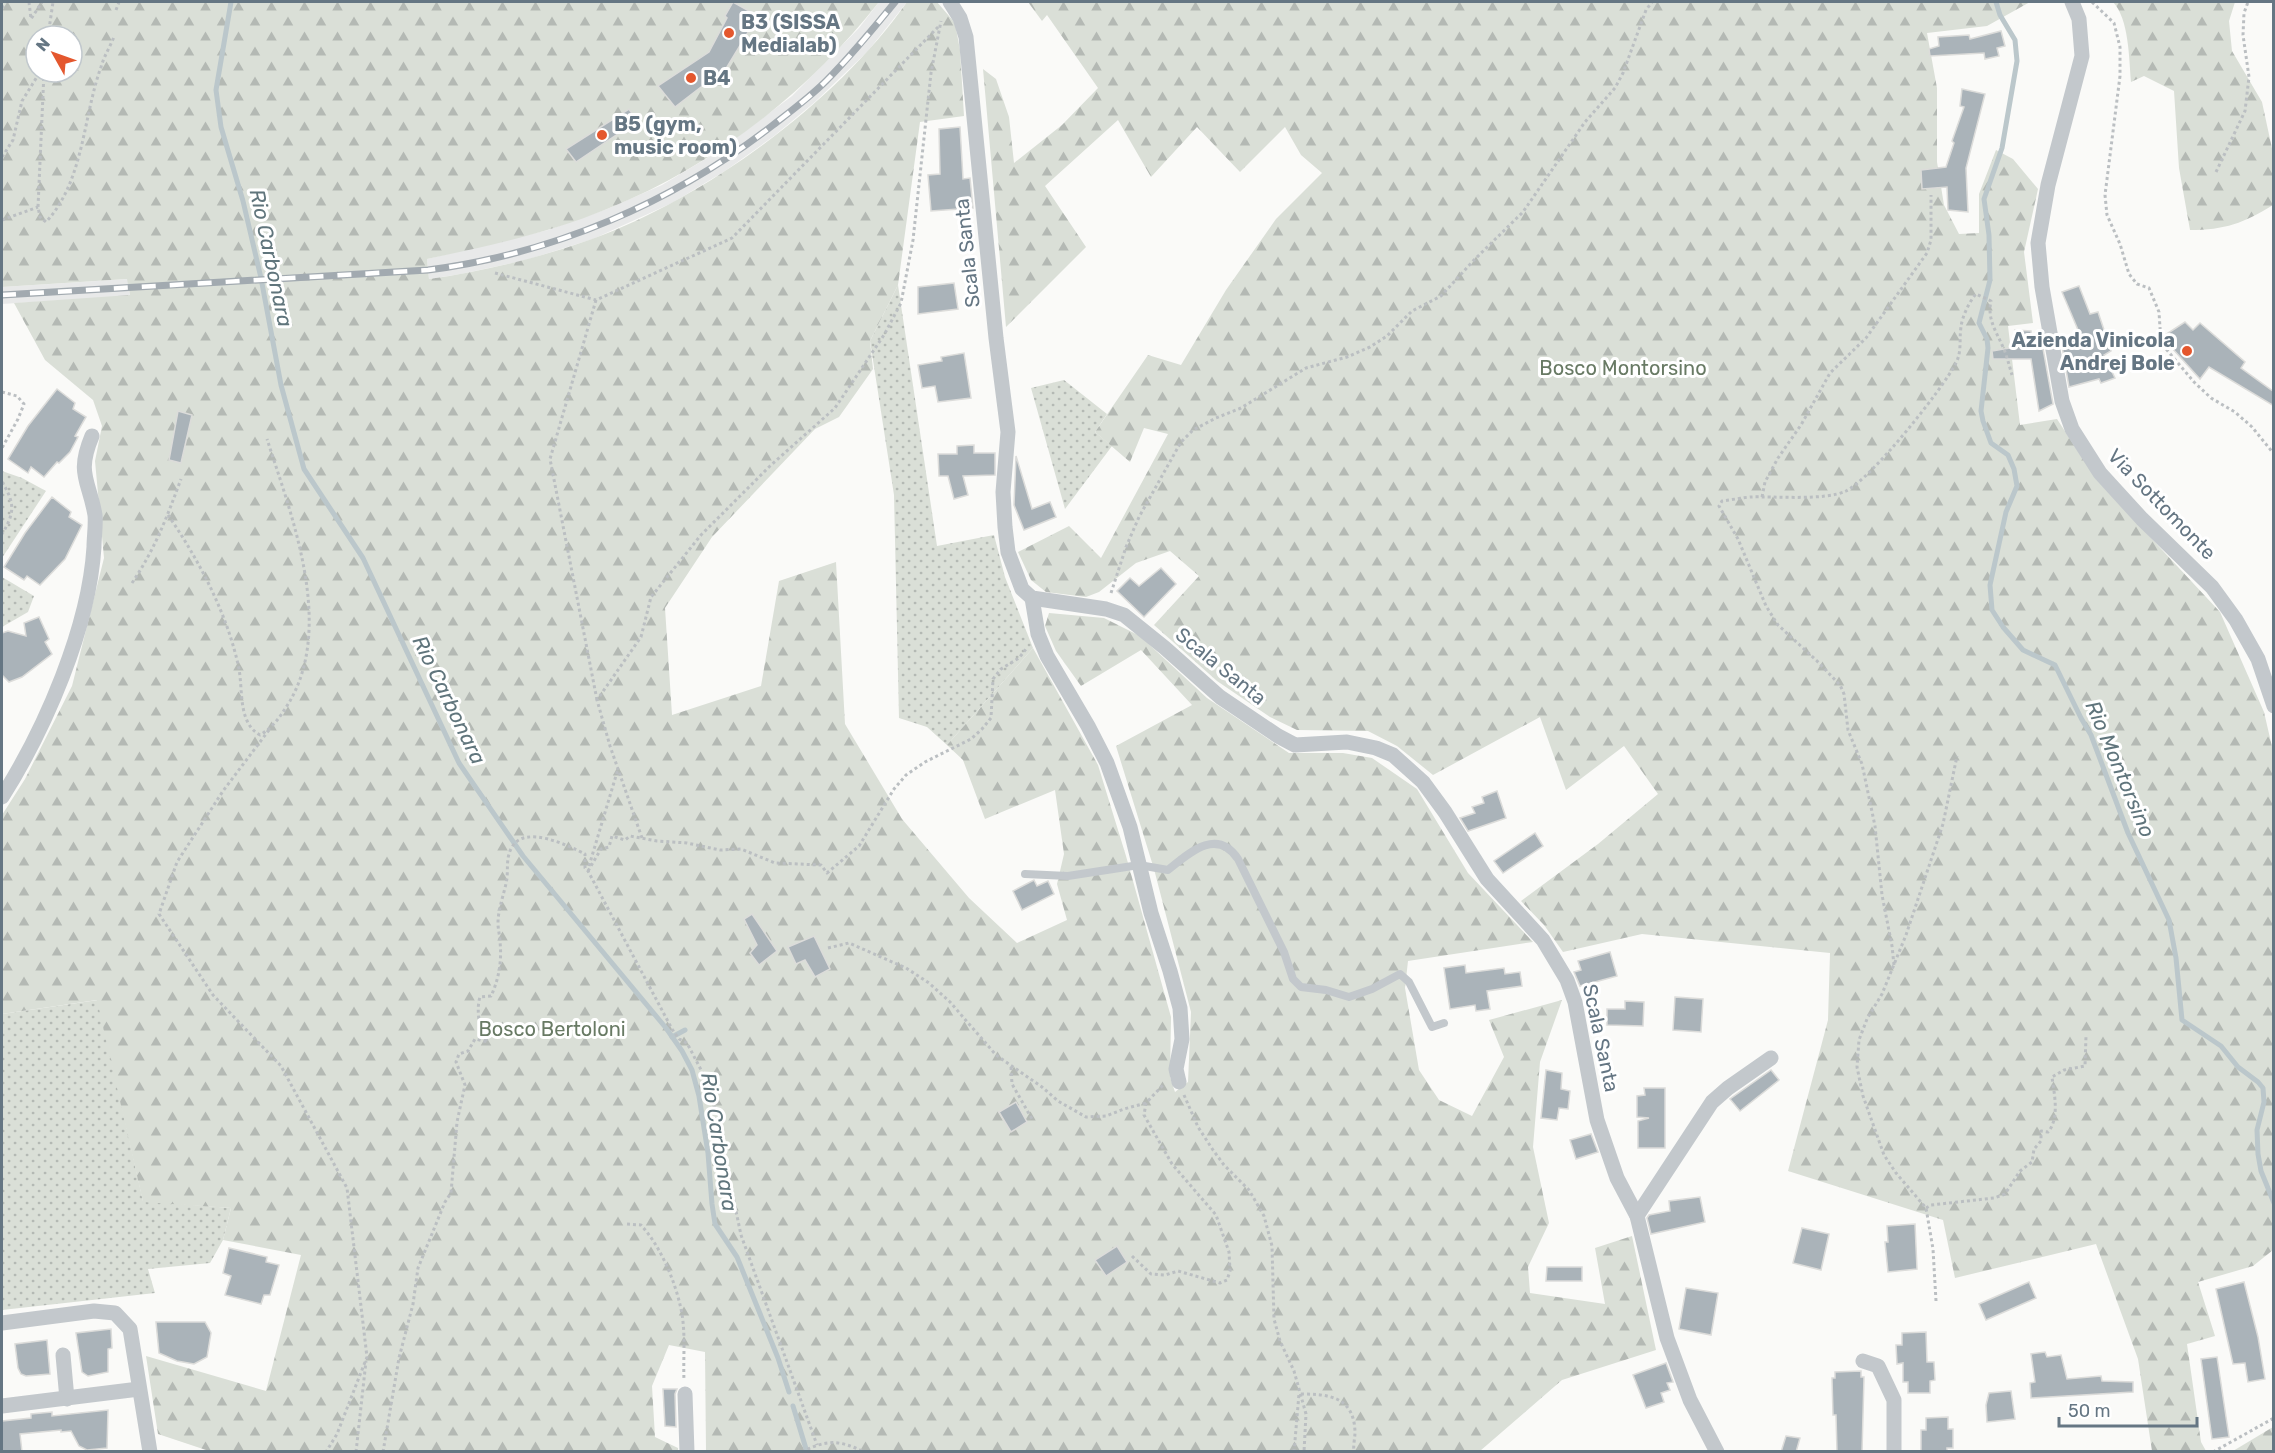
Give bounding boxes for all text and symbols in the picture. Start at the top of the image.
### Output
place label: B3 (SISSA Medialab) [741,10,841,57]
north arrow [24,24,84,84]
marker: B3 (SISSA Medialab) [722,26,736,40]
text: N [32,34,54,55]
place label: B4 [703,66,731,90]
marker: B4 [684,71,698,85]
place label: B5 (gym, music room) [614,112,737,159]
marker: B5 (gym, music room) [595,128,609,142]
water label: Rio Carbonara [245,187,298,329]
street label: Scala Santa [949,197,985,309]
place label: Azienda Vinicola Andrej Bole [2012,328,2175,375]
marker: Azienda Vinicola Andrej Bole [2180,344,2194,358]
park label: Bosco Montorsino [1539,356,1707,380]
street label: Via Sottomonte [2103,444,2221,564]
street label: Scala Santa [1171,622,1271,710]
water label: Rio Carbonara [407,631,491,768]
water label: Rio Montorsino [2080,697,2161,841]
street label: Scala Santa [1578,982,1624,1094]
park label: Bosco Bertoloni [478,1017,626,1041]
water label: Rio Carbonara [696,1071,743,1213]
scale bar [2059,1390,2197,1428]
text: 50 m [2068,1400,2111,1422]

